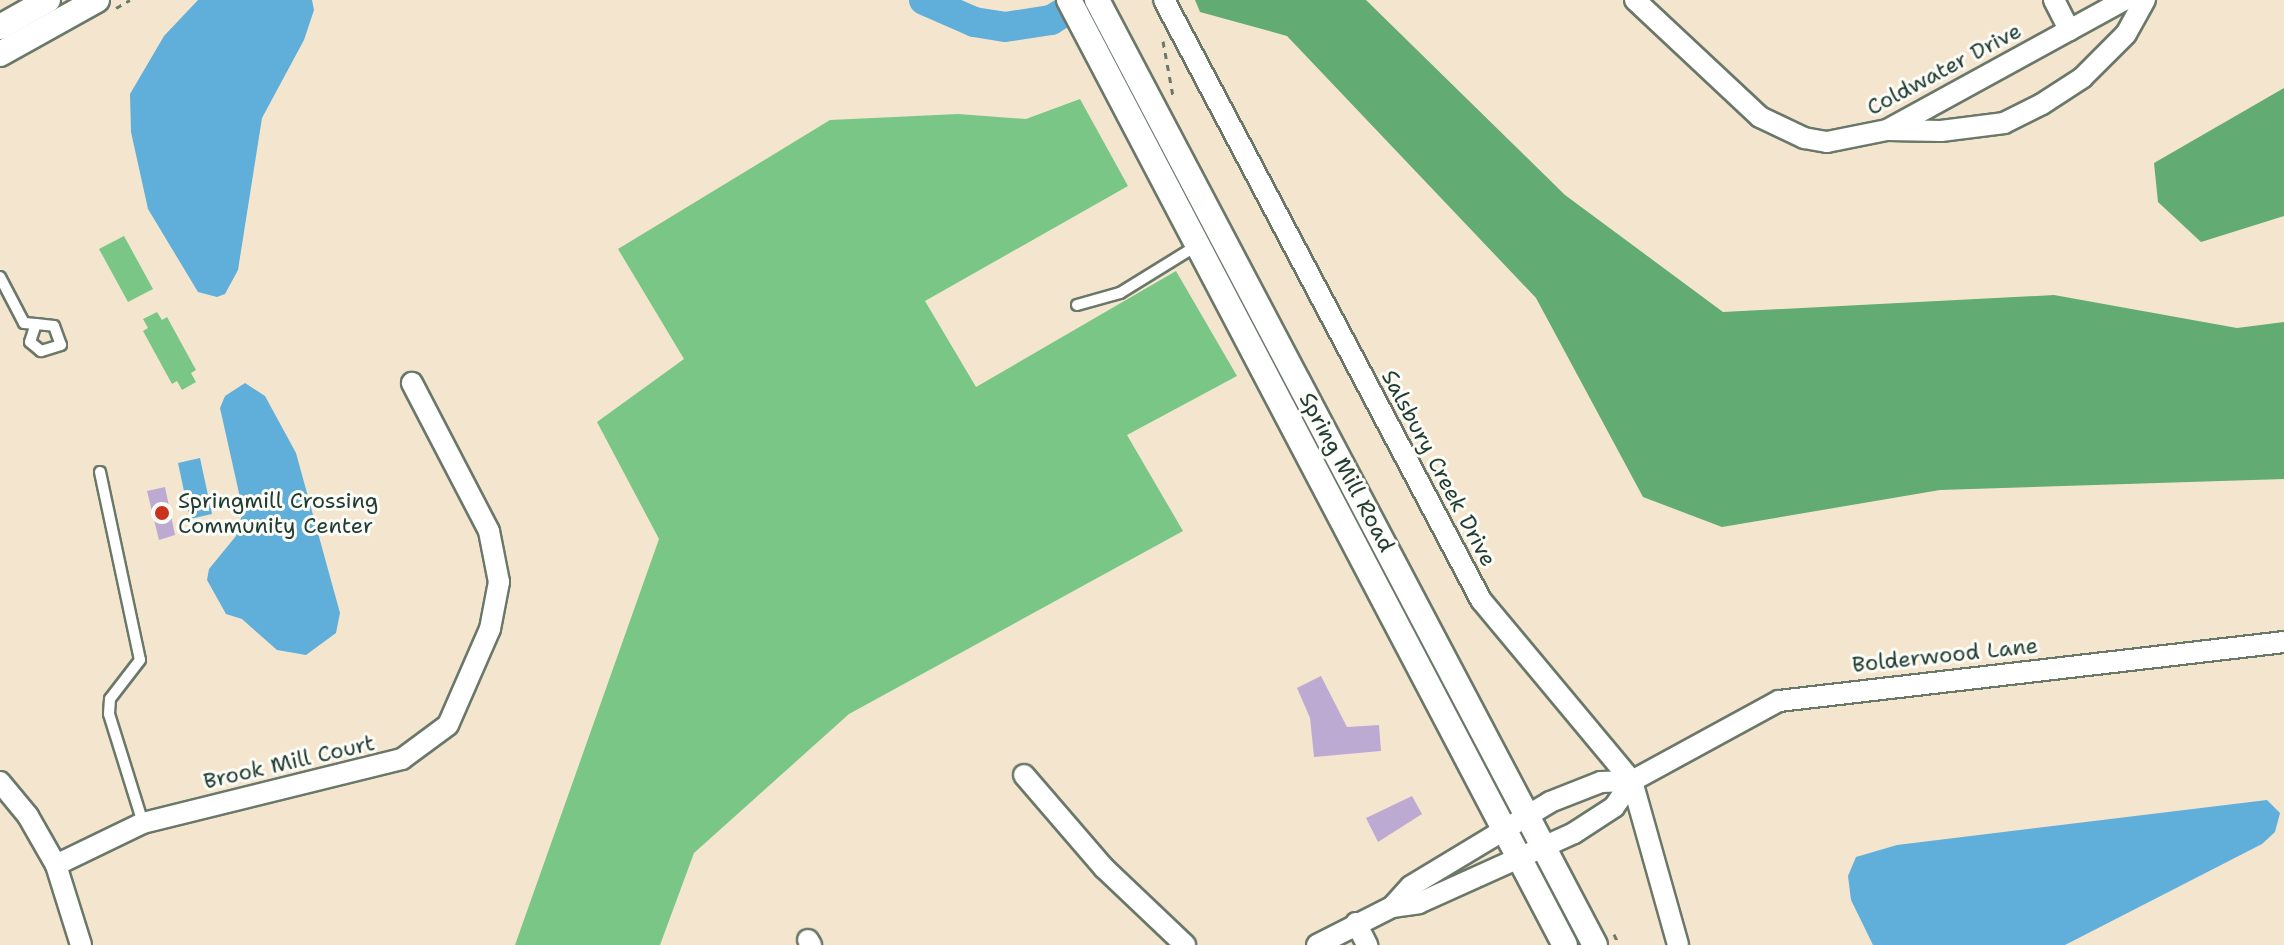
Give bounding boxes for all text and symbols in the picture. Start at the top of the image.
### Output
street label: Coldwater Drive [1862,17,2026,121]
street label: Salsbury Creek Drive [1376,365,1502,571]
street label: Spring Mill Road [1294,388,1400,556]
place label: Springmill Crossing Community Center [178,487,378,538]
marker: Springmill Crossing Community Center [153,504,171,522]
street label: Bolderwood Lane [1851,632,2039,678]
street label: Brook Mill Court [201,729,377,795]

